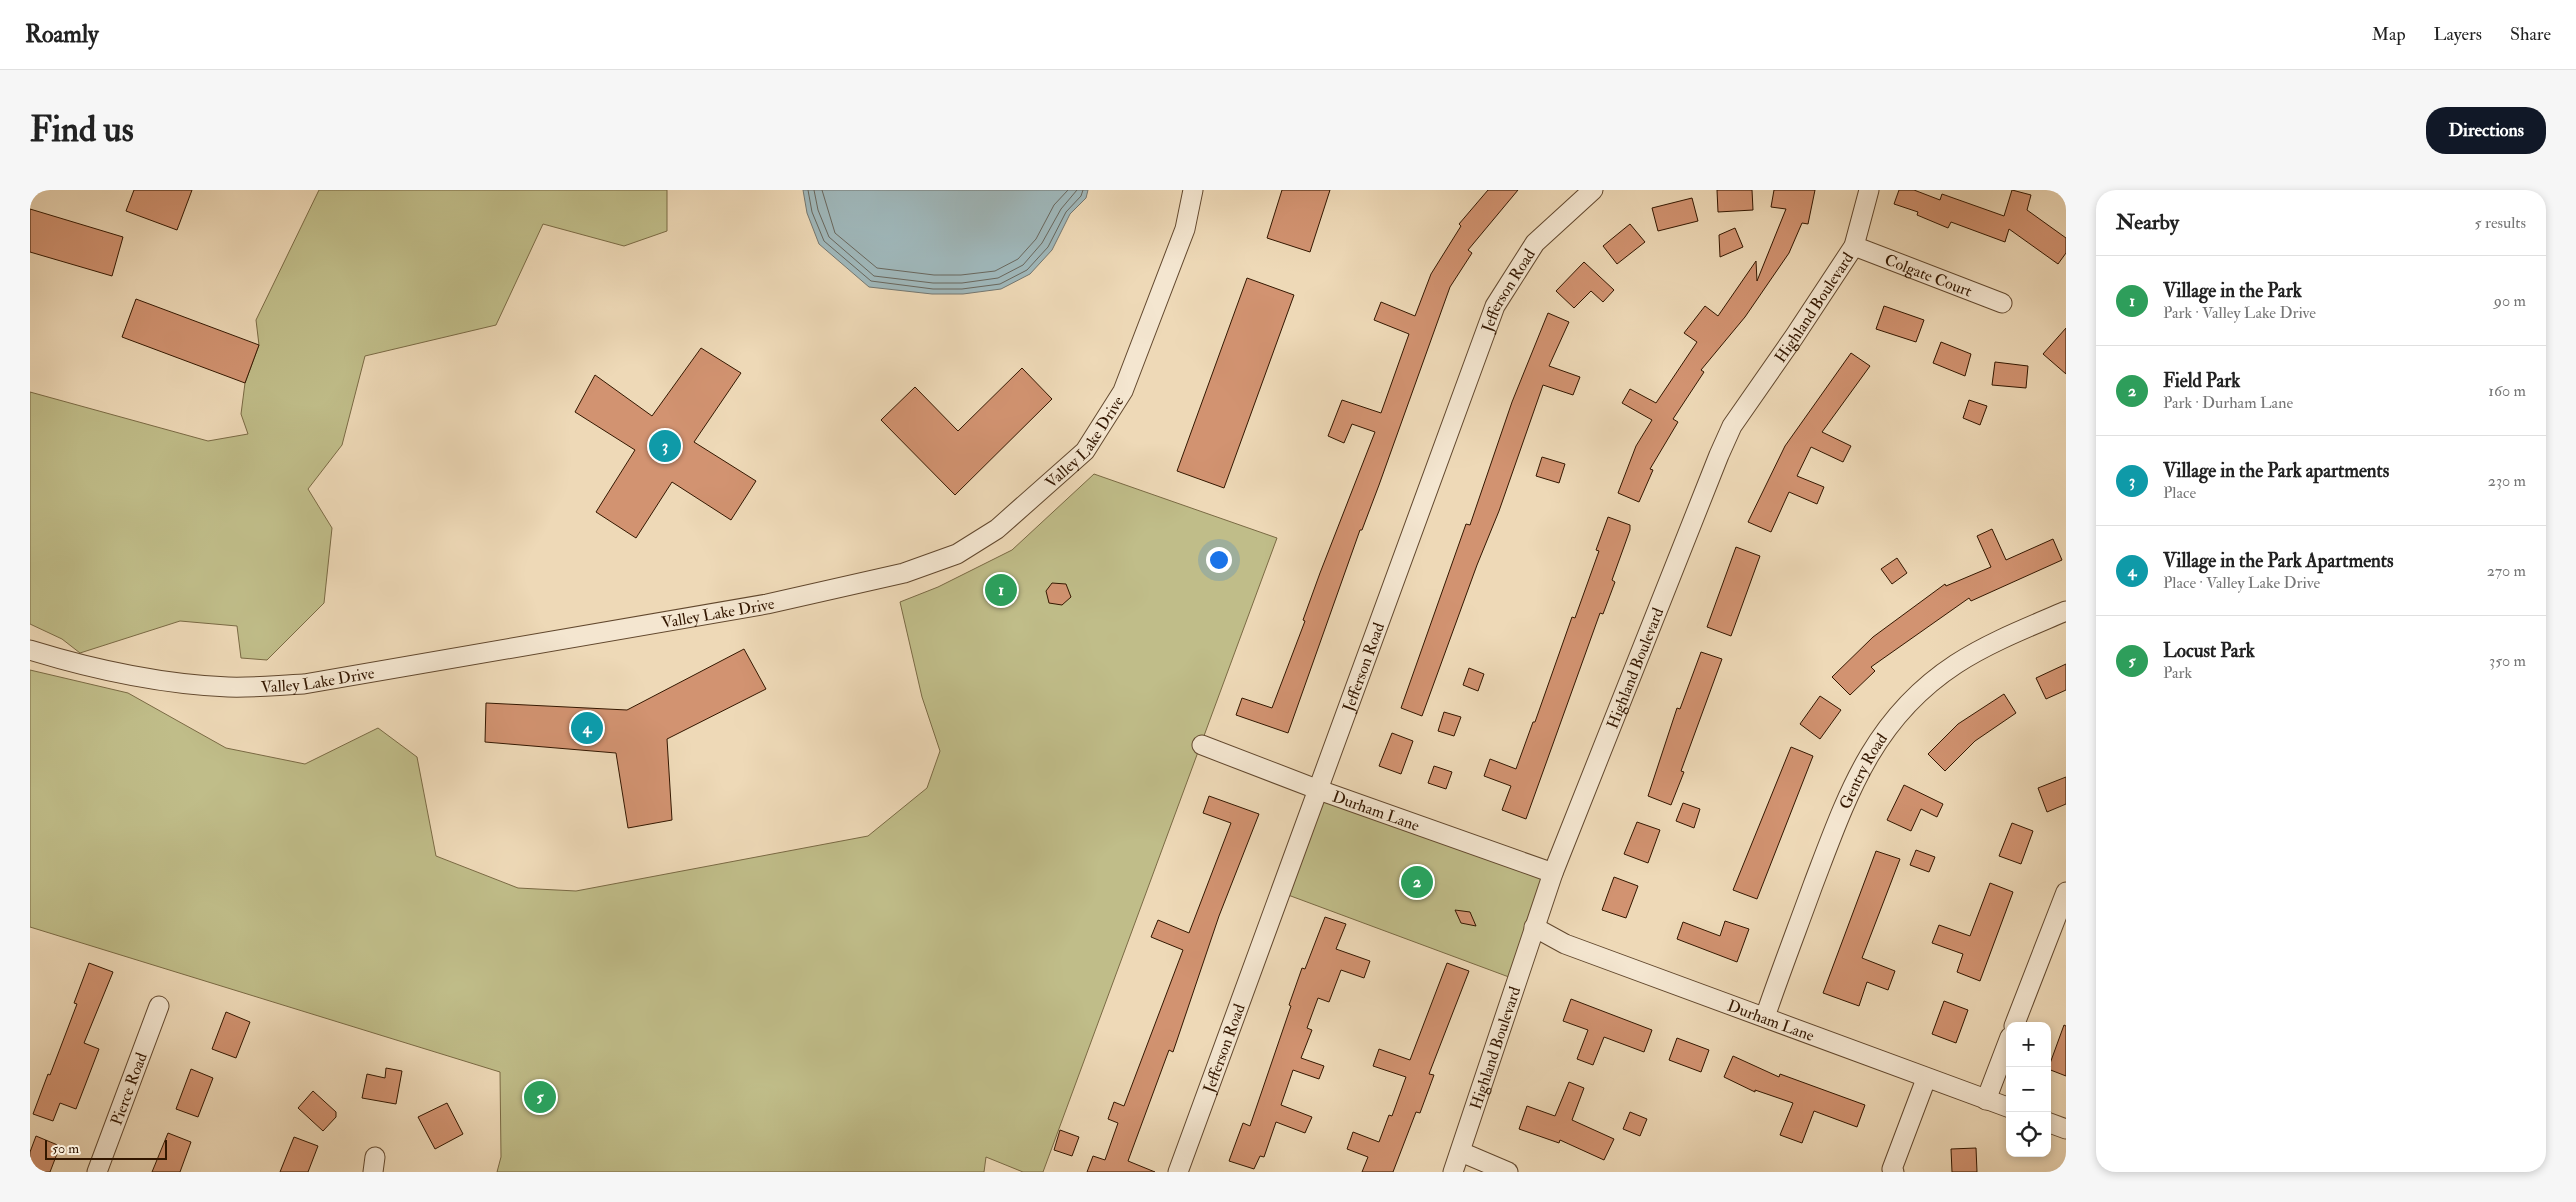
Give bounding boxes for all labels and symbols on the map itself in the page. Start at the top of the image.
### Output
street label: Jefferson Road [1477,245,1540,336]
street label: Highland Boulevard [1770,249,1858,367]
street label: Colgate Court [1882,250,1975,302]
street label: Valley Lake Drive [1041,392,1128,493]
pin: 3 [649,427,681,465]
your location [1206,547,1232,573]
pin: 1 [985,571,1017,609]
street label: Valley Lake Drive [660,594,777,633]
street label: Highland Boulevard [1602,605,1668,731]
street label: Jefferson Road [1338,620,1389,715]
street label: Valley Lake Drive [260,663,376,698]
pin: 4 [571,709,603,747]
street label: Gentry Road [1835,729,1892,812]
street label: Durham Lane [1330,787,1422,836]
pin: 2 [1401,863,1433,901]
street label: Highland Boulevard [1466,984,1525,1112]
street label: Durham Lane [1725,996,1817,1046]
street label: Jefferson Road [1199,1001,1250,1097]
street label: Pierce Road [106,1050,152,1128]
pin: 5 [524,1078,556,1116]
scale bar [45,1137,168,1160]

